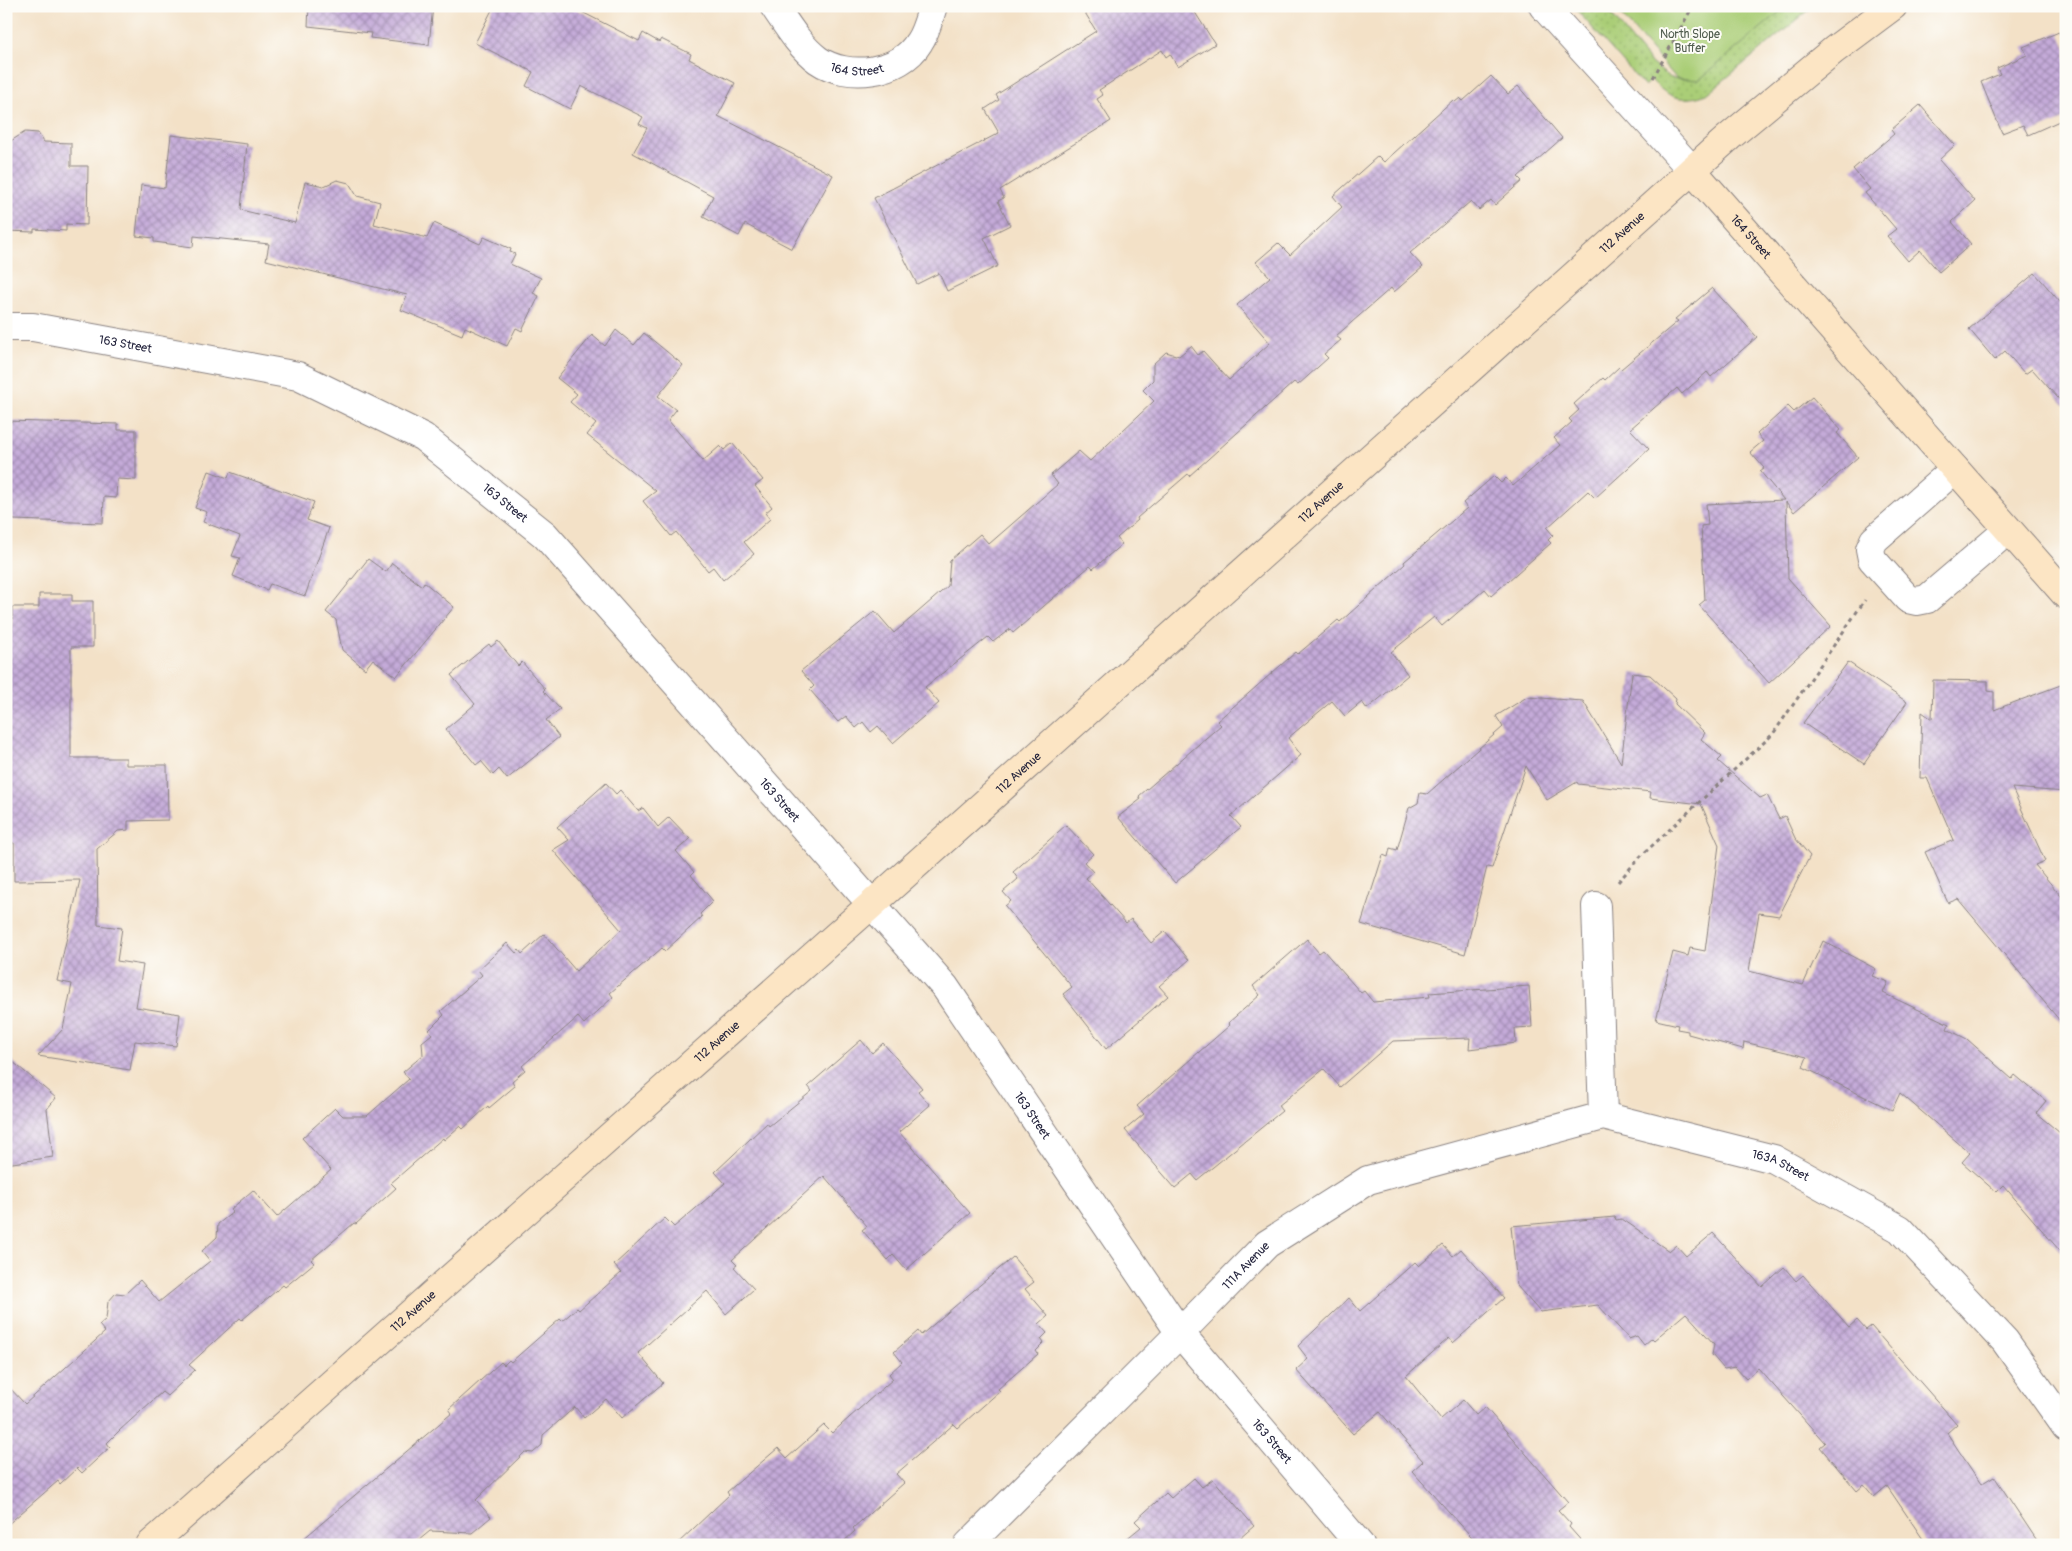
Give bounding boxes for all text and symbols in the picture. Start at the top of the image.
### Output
park label: North Slope Buffer [1660,27,1720,56]
street label: 164 Street [828,59,886,79]
street label: 112 Avenue [1596,209,1648,257]
street label: 164 Street [1727,212,1774,262]
street label: 163 Street [98,332,153,356]
street label: 112 Avenue [1295,478,1347,526]
street label: 163 Street [480,480,531,526]
street label: 112 Avenue [993,749,1044,797]
street label: 163 Street [756,775,803,825]
street label: 112 Avenue [691,1018,743,1066]
street label: 163 Street [1011,1089,1054,1142]
street label: 163A Street [1750,1146,1812,1185]
street label: 111A Avenue [1219,1238,1273,1293]
street label: 112 Avenue [387,1287,439,1335]
street label: 163 Street [1249,1416,1295,1467]

